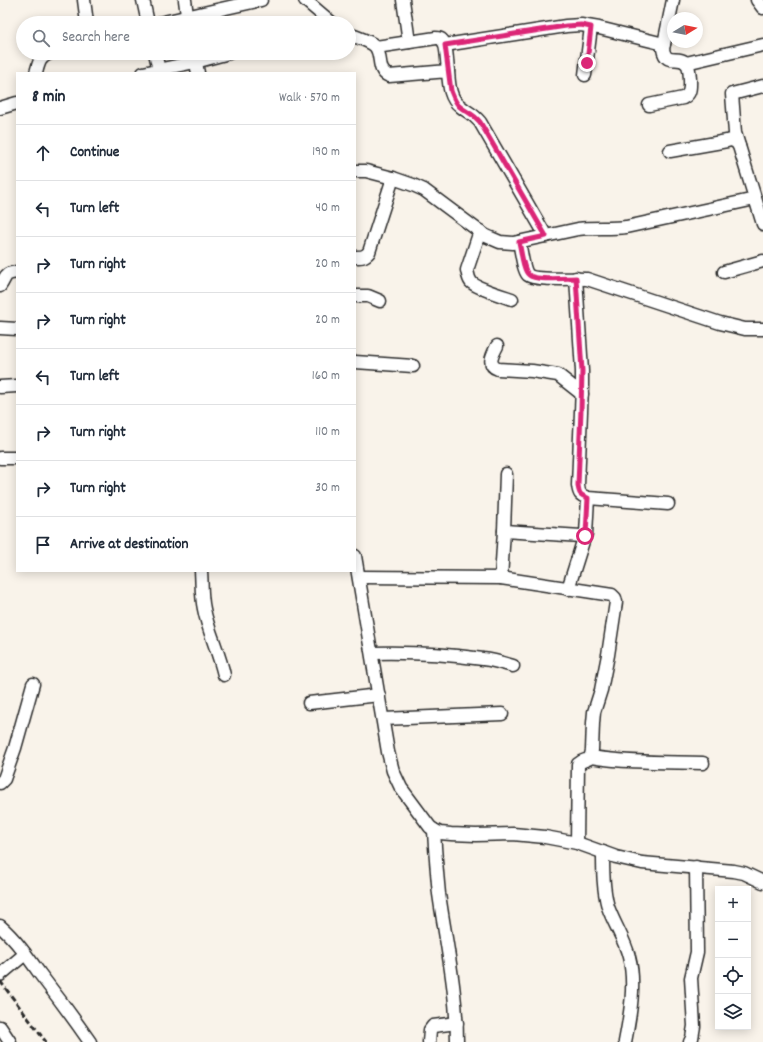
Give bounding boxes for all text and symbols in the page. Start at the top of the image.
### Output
north arrow [667,12,703,48]
search box [16,16,356,60]
icon: search [30,27,52,49]
text: Search here [62,27,130,49]
route end [578,54,596,72]
text: 8 min [32,86,65,110]
text: Walk · 570 m [279,89,340,108]
icon: ahead [32,142,54,164]
text: Continue [70,142,119,164]
text: 190 m [312,143,340,162]
icon: left [32,198,54,220]
text: Turn left [70,198,119,220]
text: 40 m [316,199,340,218]
icon: right [32,254,54,276]
text: Turn right [70,254,126,276]
text: 20 m [315,255,340,274]
icon: right [32,310,54,332]
text: Turn right [70,310,126,332]
text: 20 m [315,311,340,330]
icon: left [32,366,54,388]
text: Turn left [70,366,119,388]
text: 160 m [312,367,340,386]
icon: right [32,422,54,444]
text: Turn right [70,422,126,444]
text: 110 m [315,423,340,442]
icon: right [32,478,54,500]
text: Turn right [70,478,126,500]
text: 30 m [315,479,340,498]
route start [576,527,594,545]
icon: arrive [32,534,54,556]
text: Arrive at destination [70,534,188,556]
map controls [715,886,751,1030]
button: + [715,886,751,922]
button: − [715,922,751,958]
button: locate [715,958,751,994]
button: layers [715,994,751,1030]

